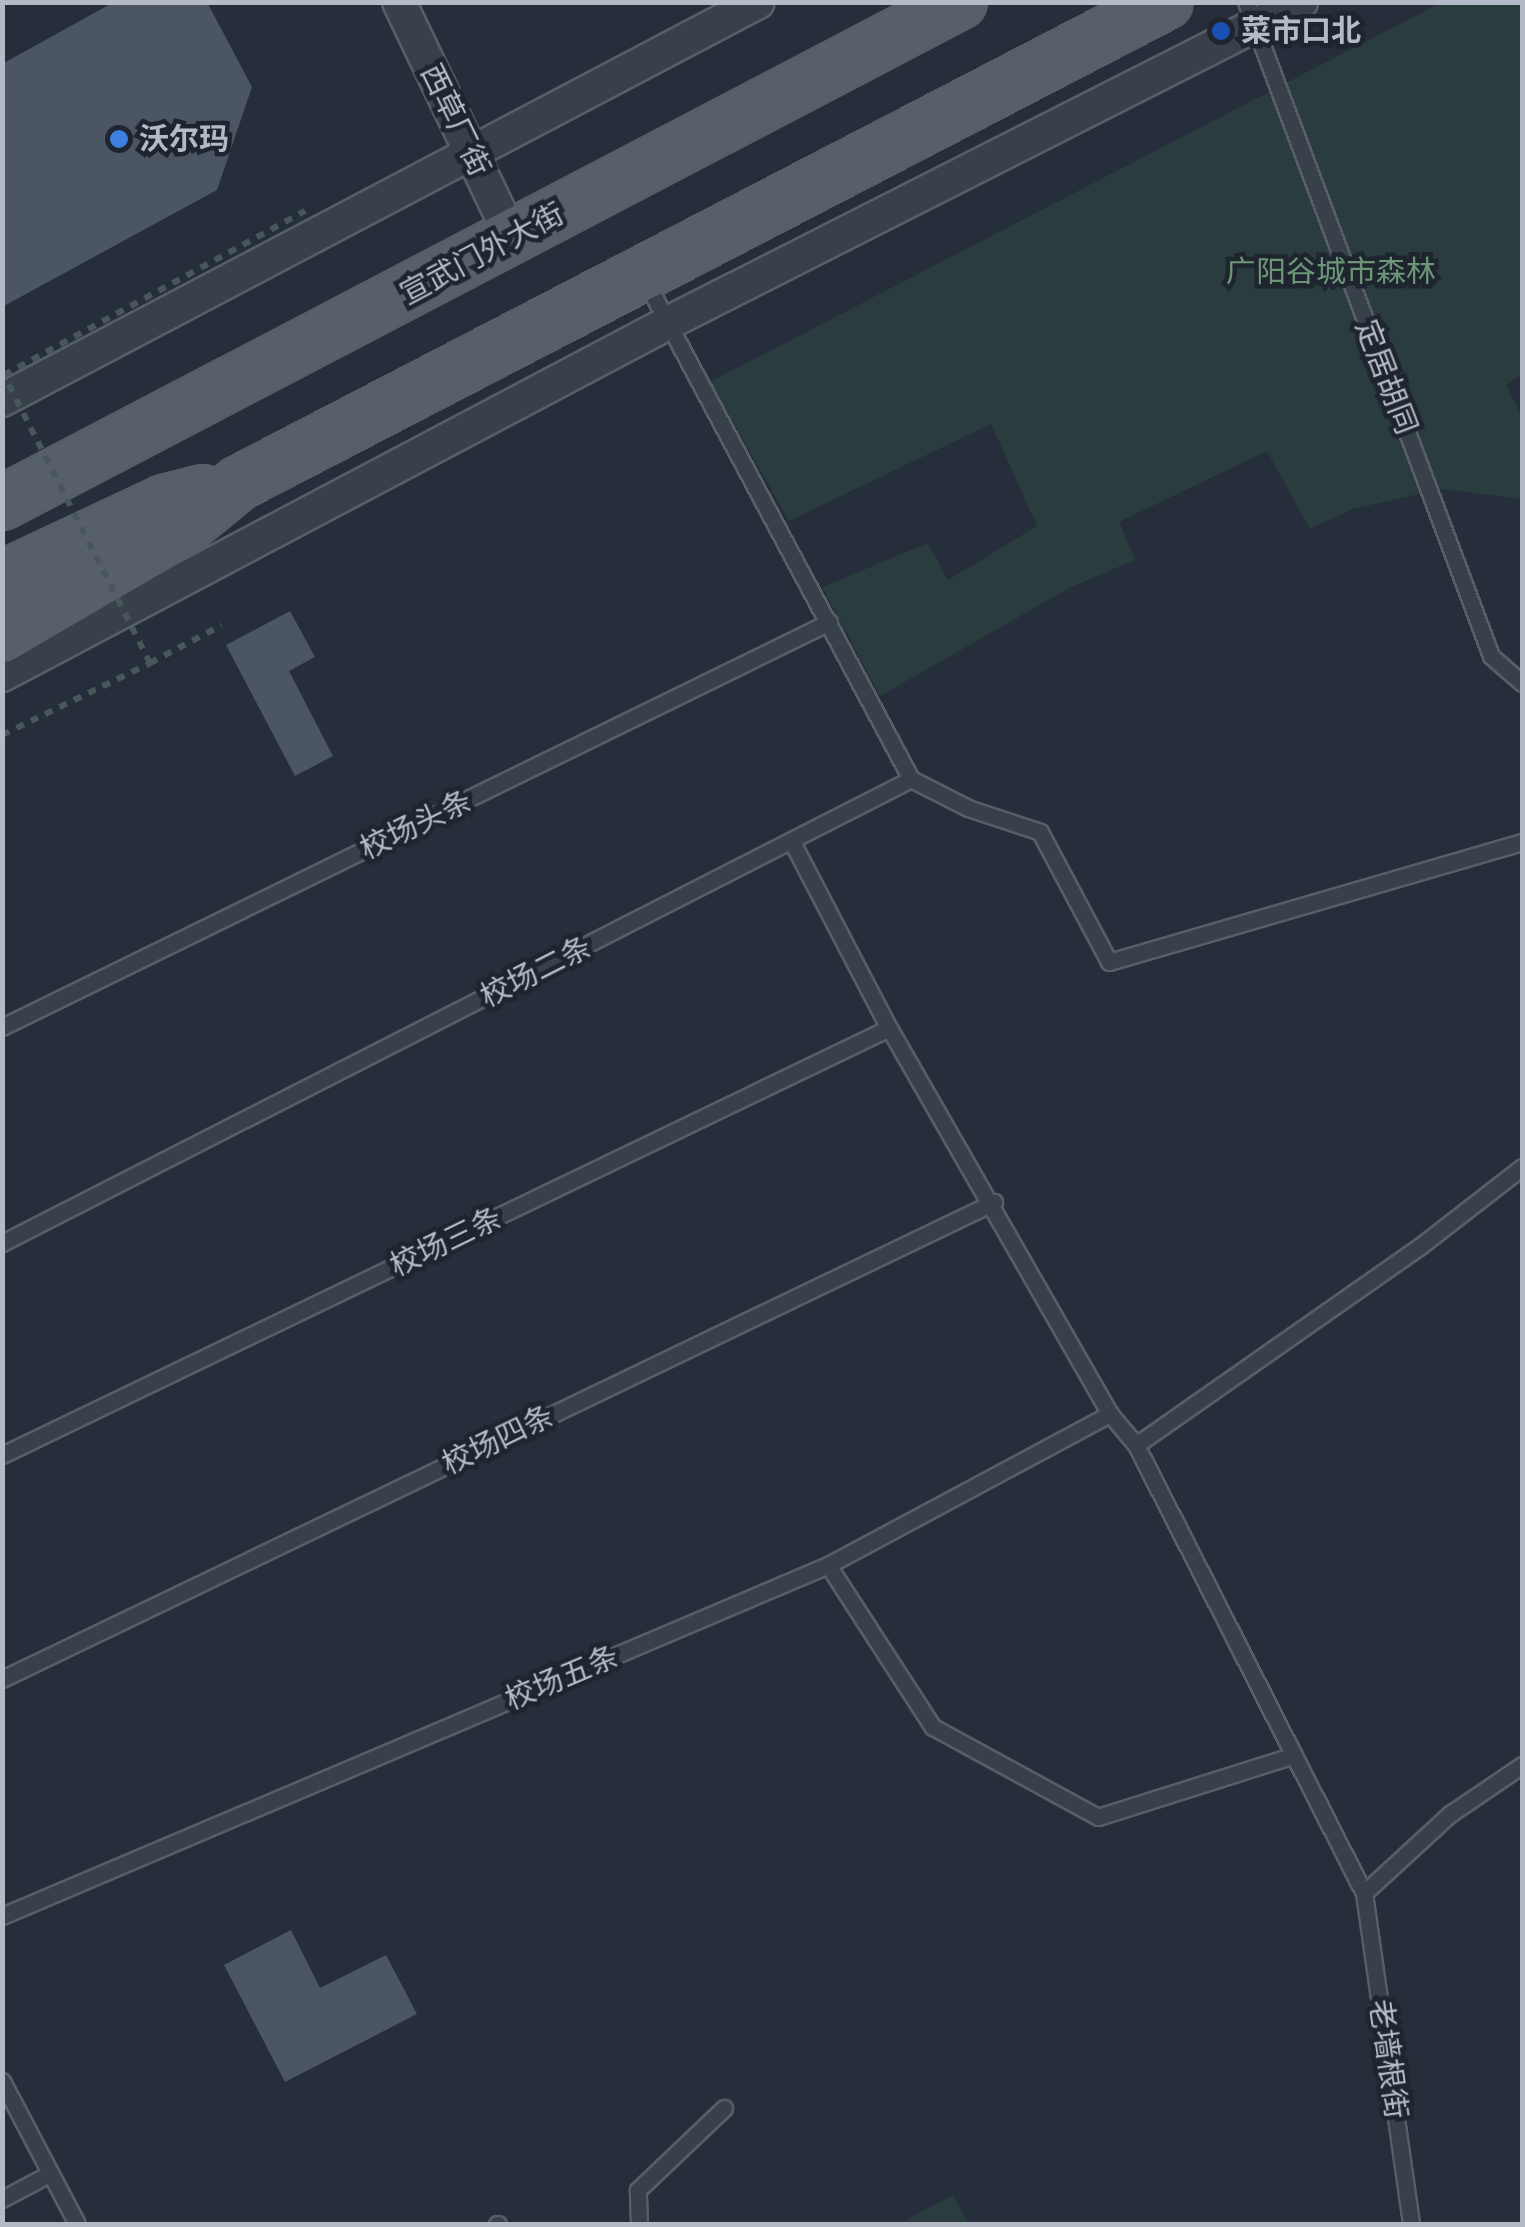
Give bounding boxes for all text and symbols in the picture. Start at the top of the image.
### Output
place label: 菜市口北 [1241,13,1361,49]
marker: 菜市口北 [1210,20,1232,42]
street label: 西草厂街 [413,58,497,182]
place label: 沃尔玛 [139,121,229,157]
marker: 沃尔玛 [108,128,130,150]
street label: 宣武门外大街 [394,196,570,312]
park label: 广阳谷城市森林 [1226,254,1436,290]
street label: 定居胡同 [1348,315,1424,439]
street label: 校场头条 [354,783,478,867]
street label: 校场二条 [474,929,598,1015]
street label: 校场三条 [384,1200,508,1284]
street label: 校场四条 [436,1398,560,1482]
street label: 校场五条 [500,1638,624,1718]
street label: 老墙根街 [1362,1997,1414,2121]

